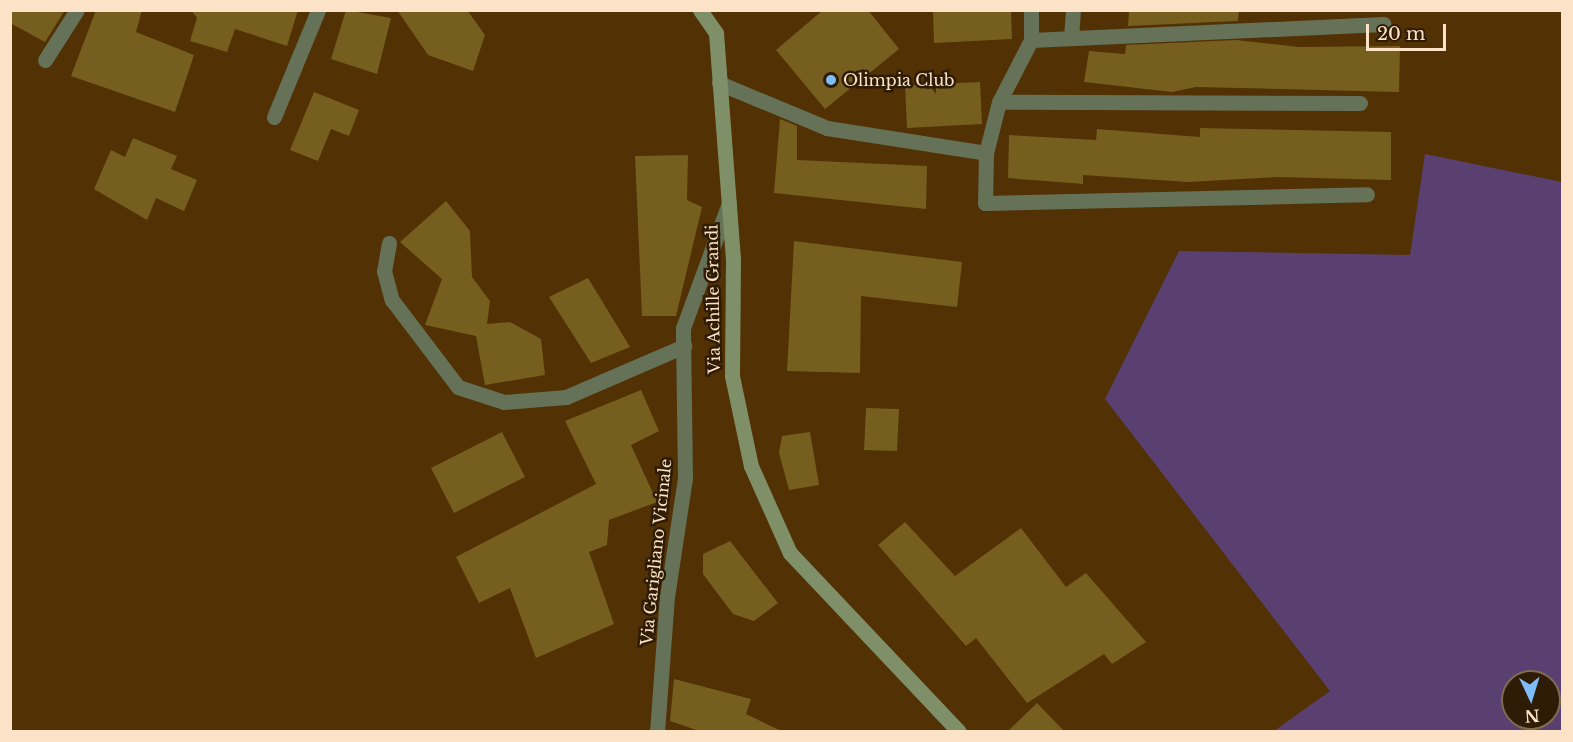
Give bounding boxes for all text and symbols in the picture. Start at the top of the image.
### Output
scale bar [1369,12,1448,50]
text: 20 m [1377,23,1425,45]
place label: Olimpia Club [843,70,955,90]
marker: Olimpia Club [824,73,838,87]
street label: Via Achille Grandi [702,224,724,374]
street label: Via Garigliano Vicinale [637,457,675,647]
north arrow [1501,670,1561,730]
text: N [1524,705,1540,726]

